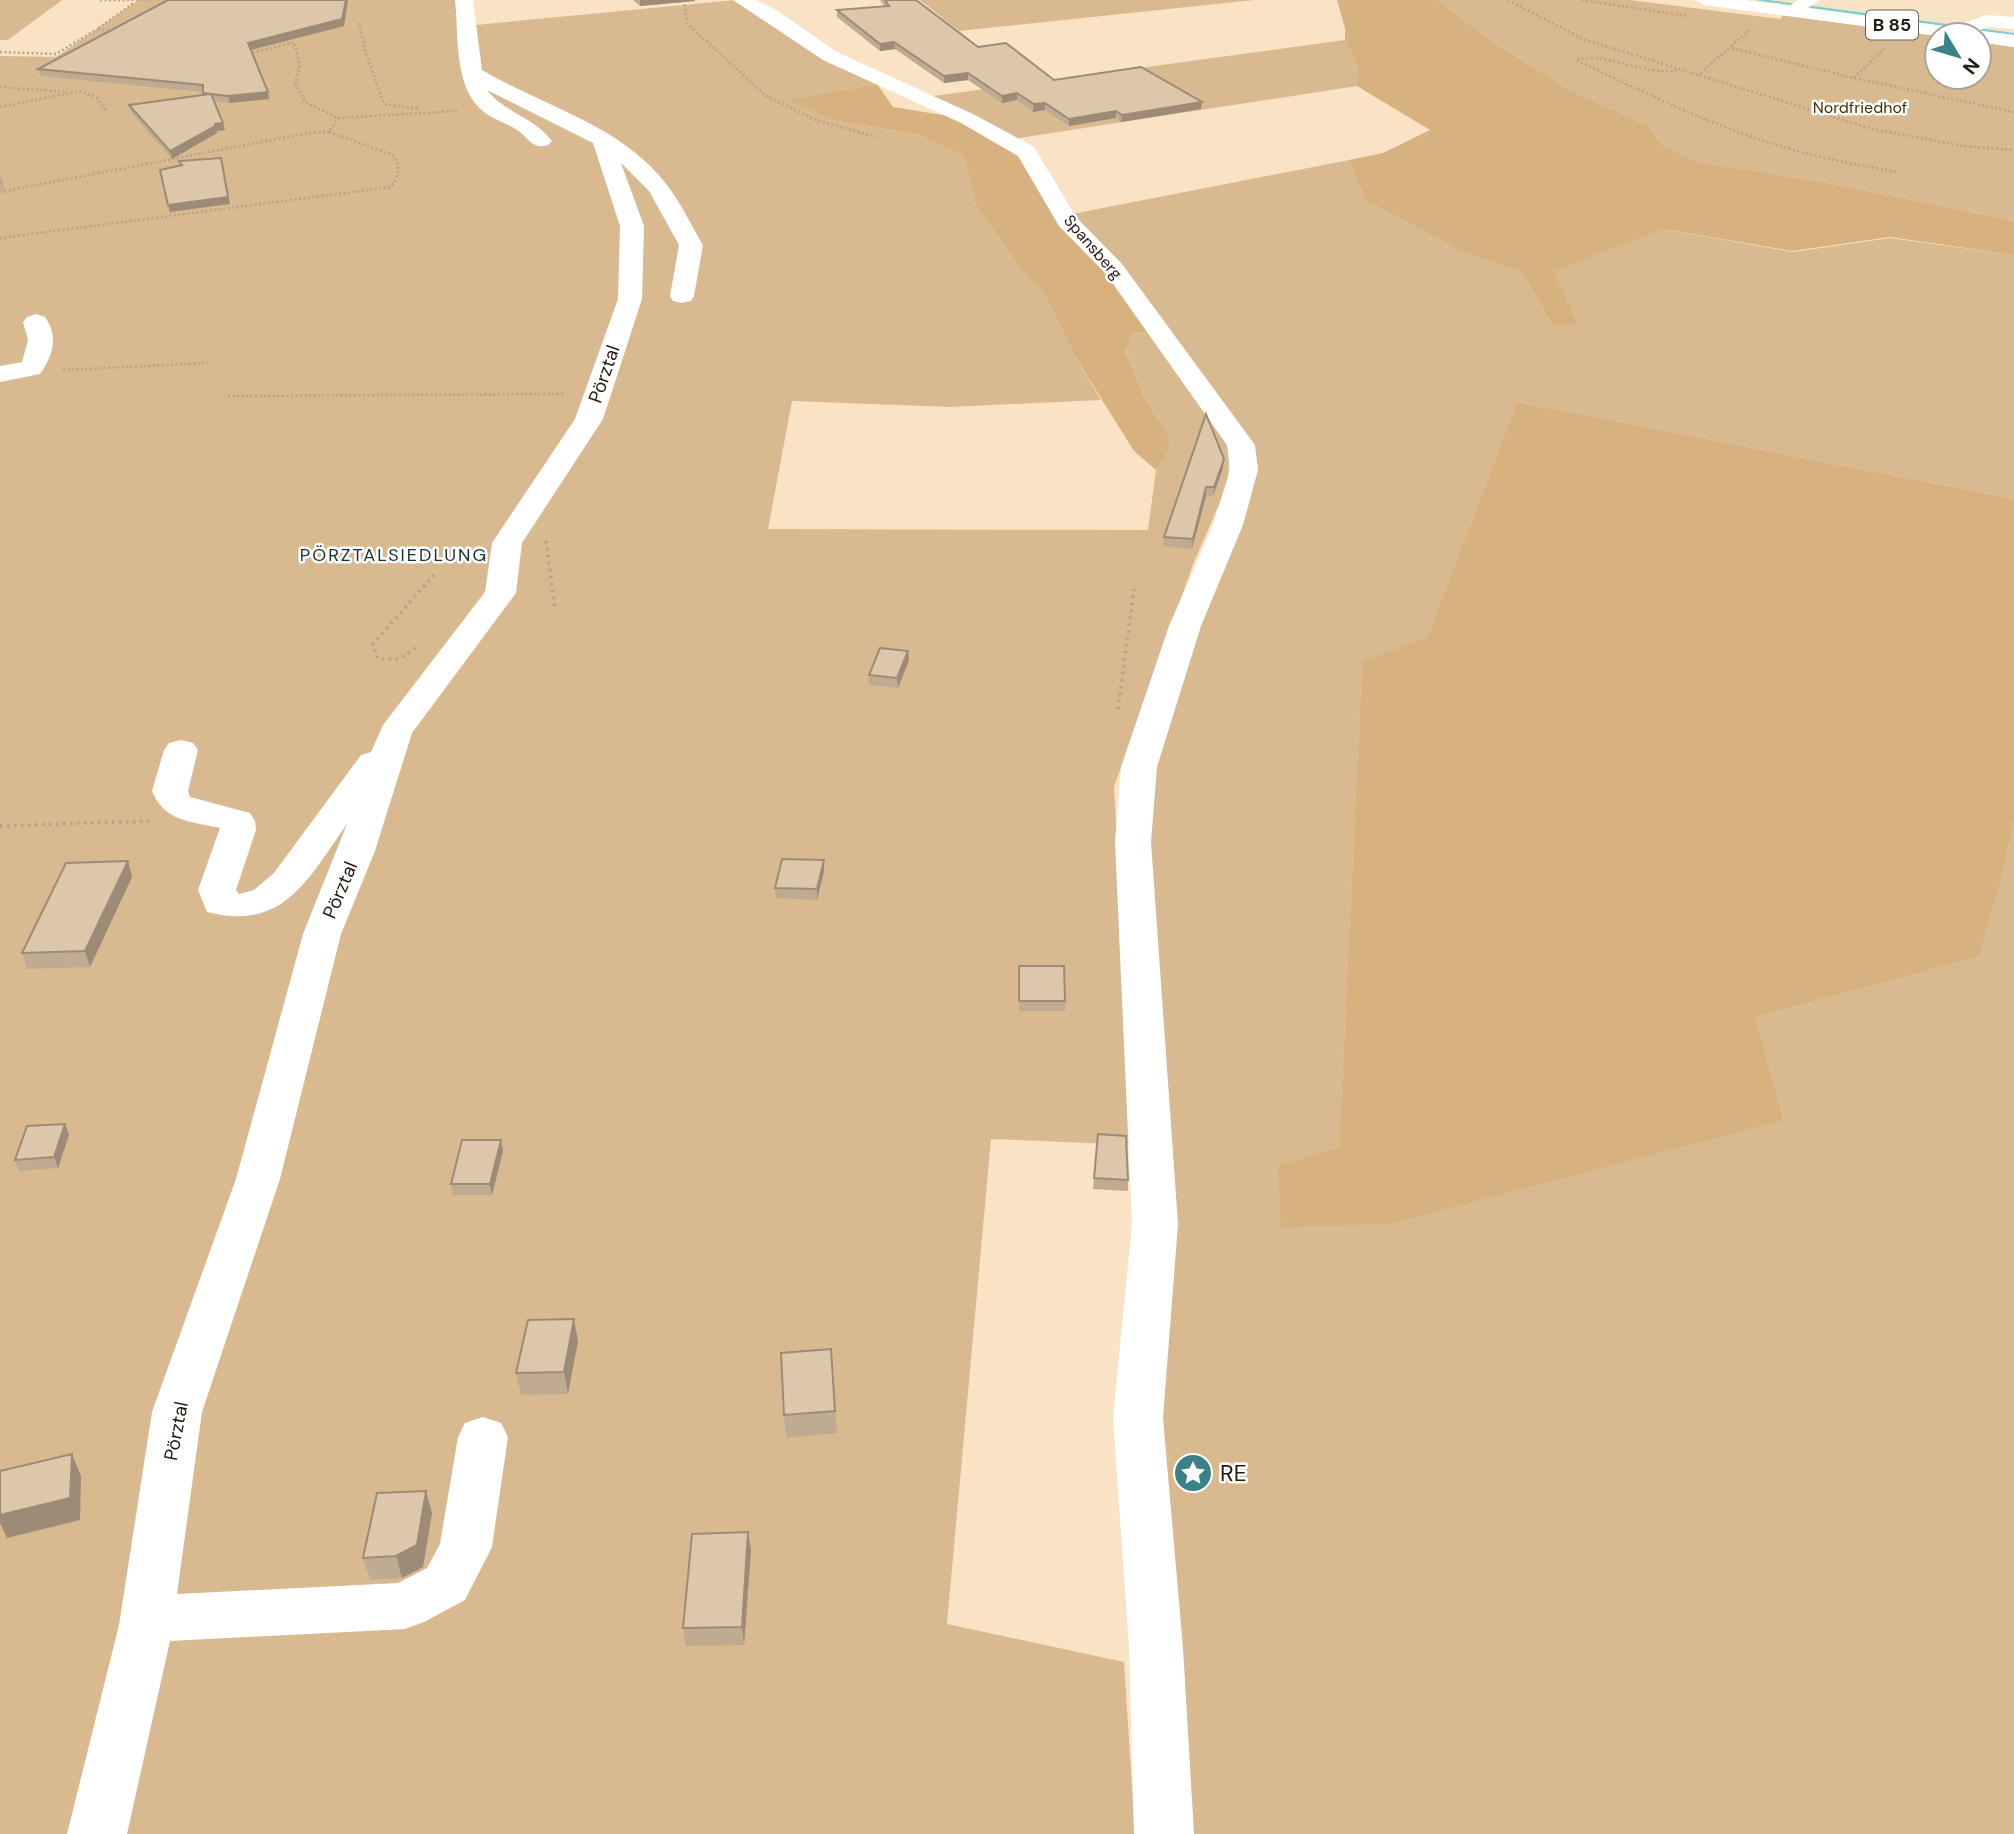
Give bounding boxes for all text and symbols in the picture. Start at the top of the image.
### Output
road number: B 85 [1866,10,1918,40]
north arrow [1923,21,1993,91]
text: N [1957,53,1985,79]
park label: Nordfriedhof [1813,97,1907,118]
street label: Spansberg [1059,210,1127,284]
street label: Pörztal [582,342,626,406]
district label: PÖRZTALSIEDLUNG [300,543,488,567]
street label: Pörztal [317,858,363,922]
street label: Pörztal [158,1399,194,1463]
place icon: RE [1172,1452,1214,1494]
place label: RE [1220,1458,1247,1488]

